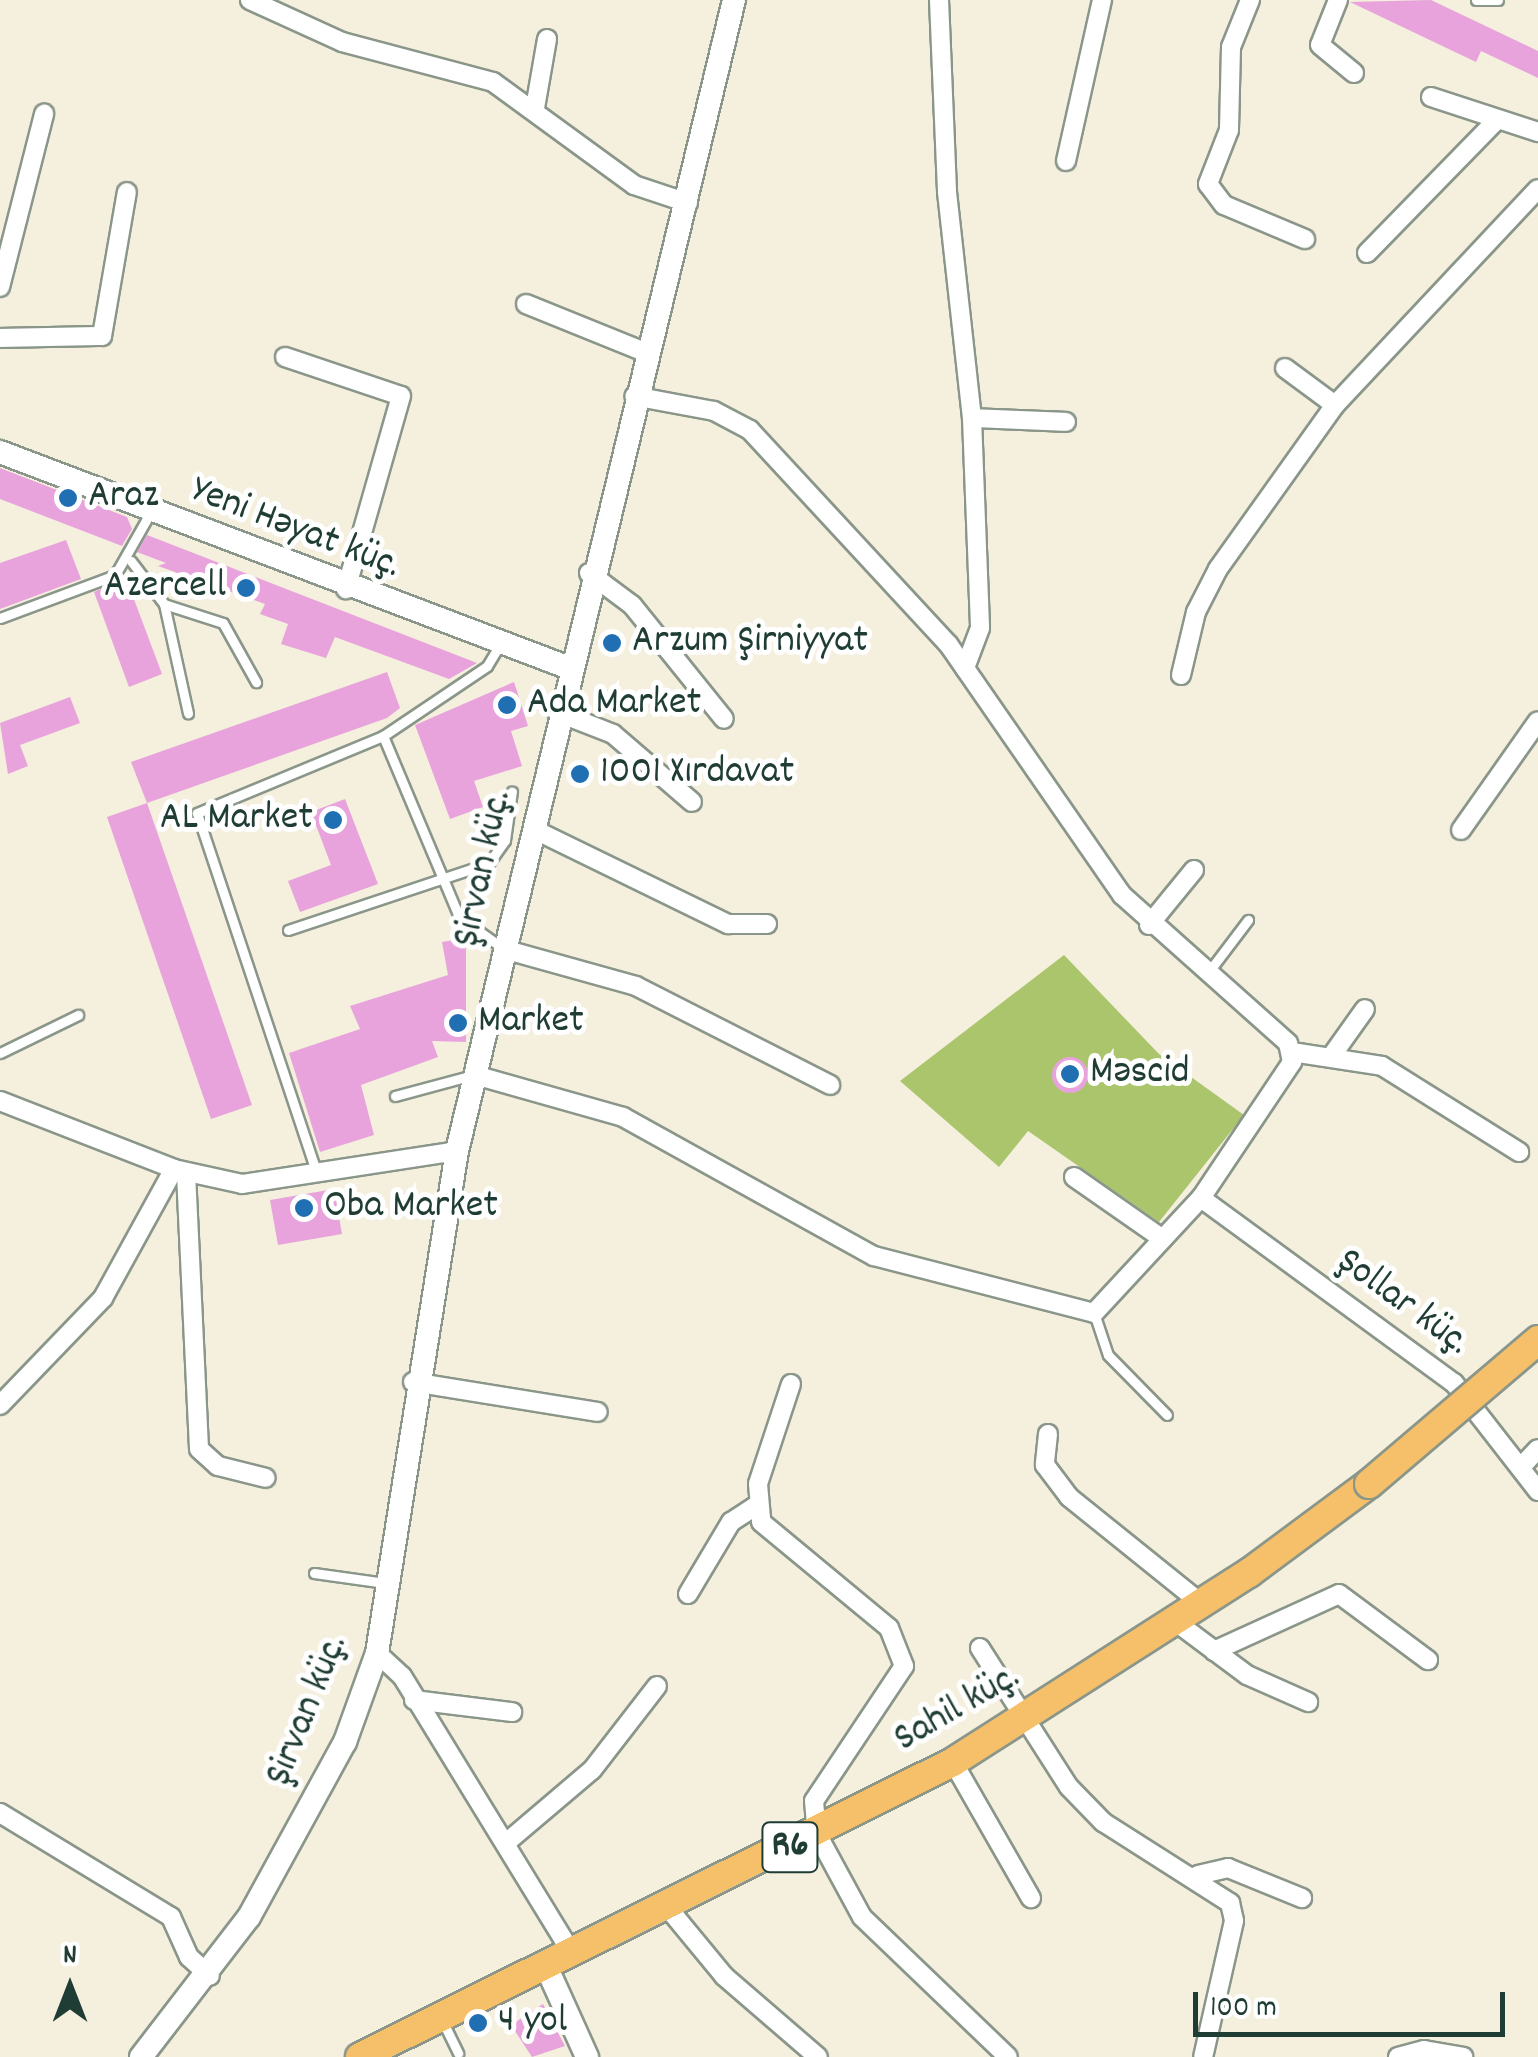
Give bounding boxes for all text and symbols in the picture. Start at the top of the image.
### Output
street label: Yeni Həyat küç. [184,468,406,592]
place label: Araz [88,474,159,522]
marker: Araz [57,487,79,509]
place label: Azercell [104,564,226,612]
marker: Azercell [235,577,257,599]
place label: Arzum Şirniyyat [632,619,868,667]
marker: Arzum Şirniyyat [601,632,623,654]
place label: Ada Market [527,681,701,729]
marker: Ada Market [496,694,518,716]
place label: 1001 Xırdavat [600,750,794,798]
marker: 1001 Xırdavat [569,763,591,785]
street label: Şirvan küç. [445,787,525,951]
place label: AL Market [160,796,313,844]
marker: AL Market [322,809,344,831]
place label: Market [478,999,584,1047]
marker: Market [447,1012,469,1034]
place label: Məscid [1090,1050,1189,1098]
marker: Məscid [1059,1063,1081,1085]
place label: Oba Market [324,1184,498,1232]
marker: Oba Market [293,1197,315,1219]
street label: Şollar küç. [1326,1240,1478,1368]
street label: Şirvan küç. [257,1629,361,1793]
street label: Sahil küç. [887,1655,1029,1765]
road number: R6 [760,1814,820,1880]
north arrow [20,1937,120,2037]
text: N [63,1937,77,1977]
scale bar [1198,1972,1510,2034]
text: 100 m [1210,1988,1277,2031]
place label: 4 yol [498,1999,567,2047]
marker: 4 yol [467,2012,489,2034]

